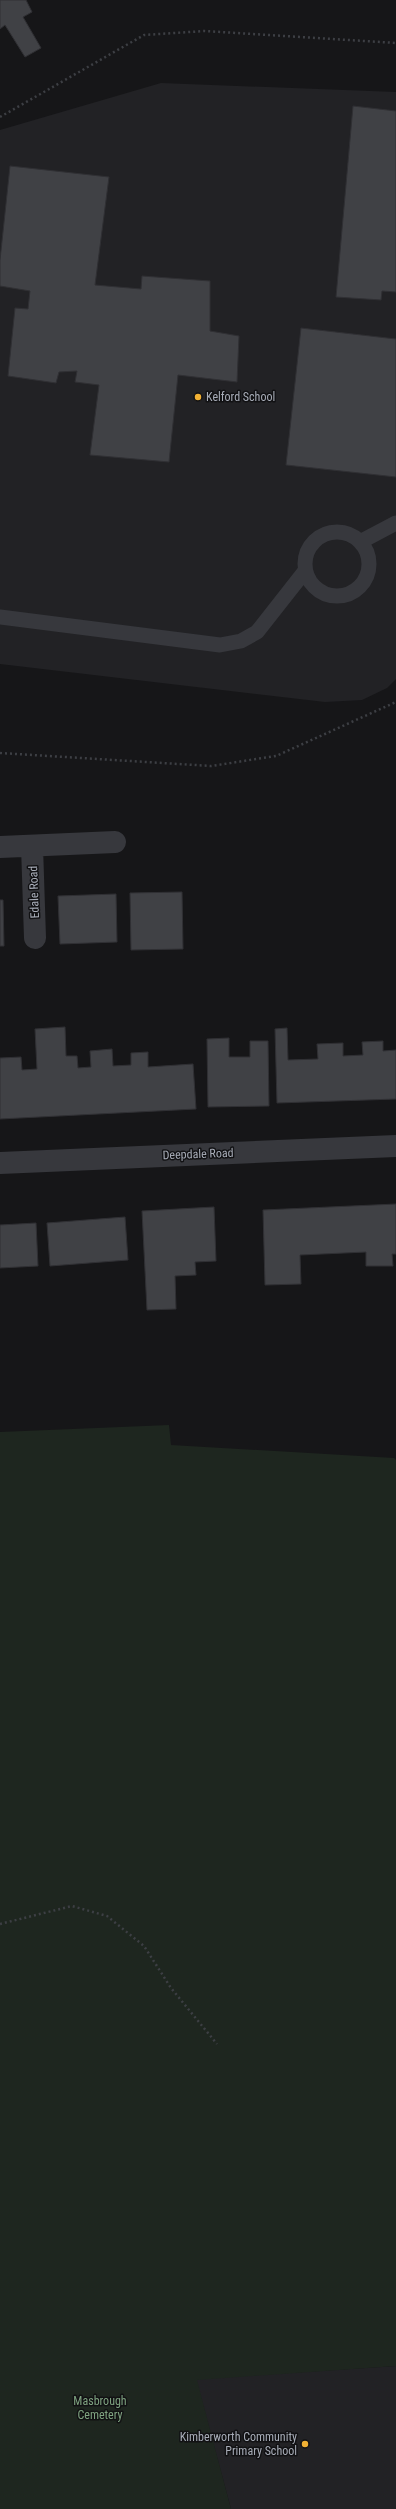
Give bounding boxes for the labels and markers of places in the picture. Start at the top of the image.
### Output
place label: Kelford School [206,390,275,404]
marker: Kelford School [193,392,203,402]
place label: Kimberworth Community Primary School [180,2430,297,2458]
marker: Kimberworth Community Primary School [300,2439,310,2449]

